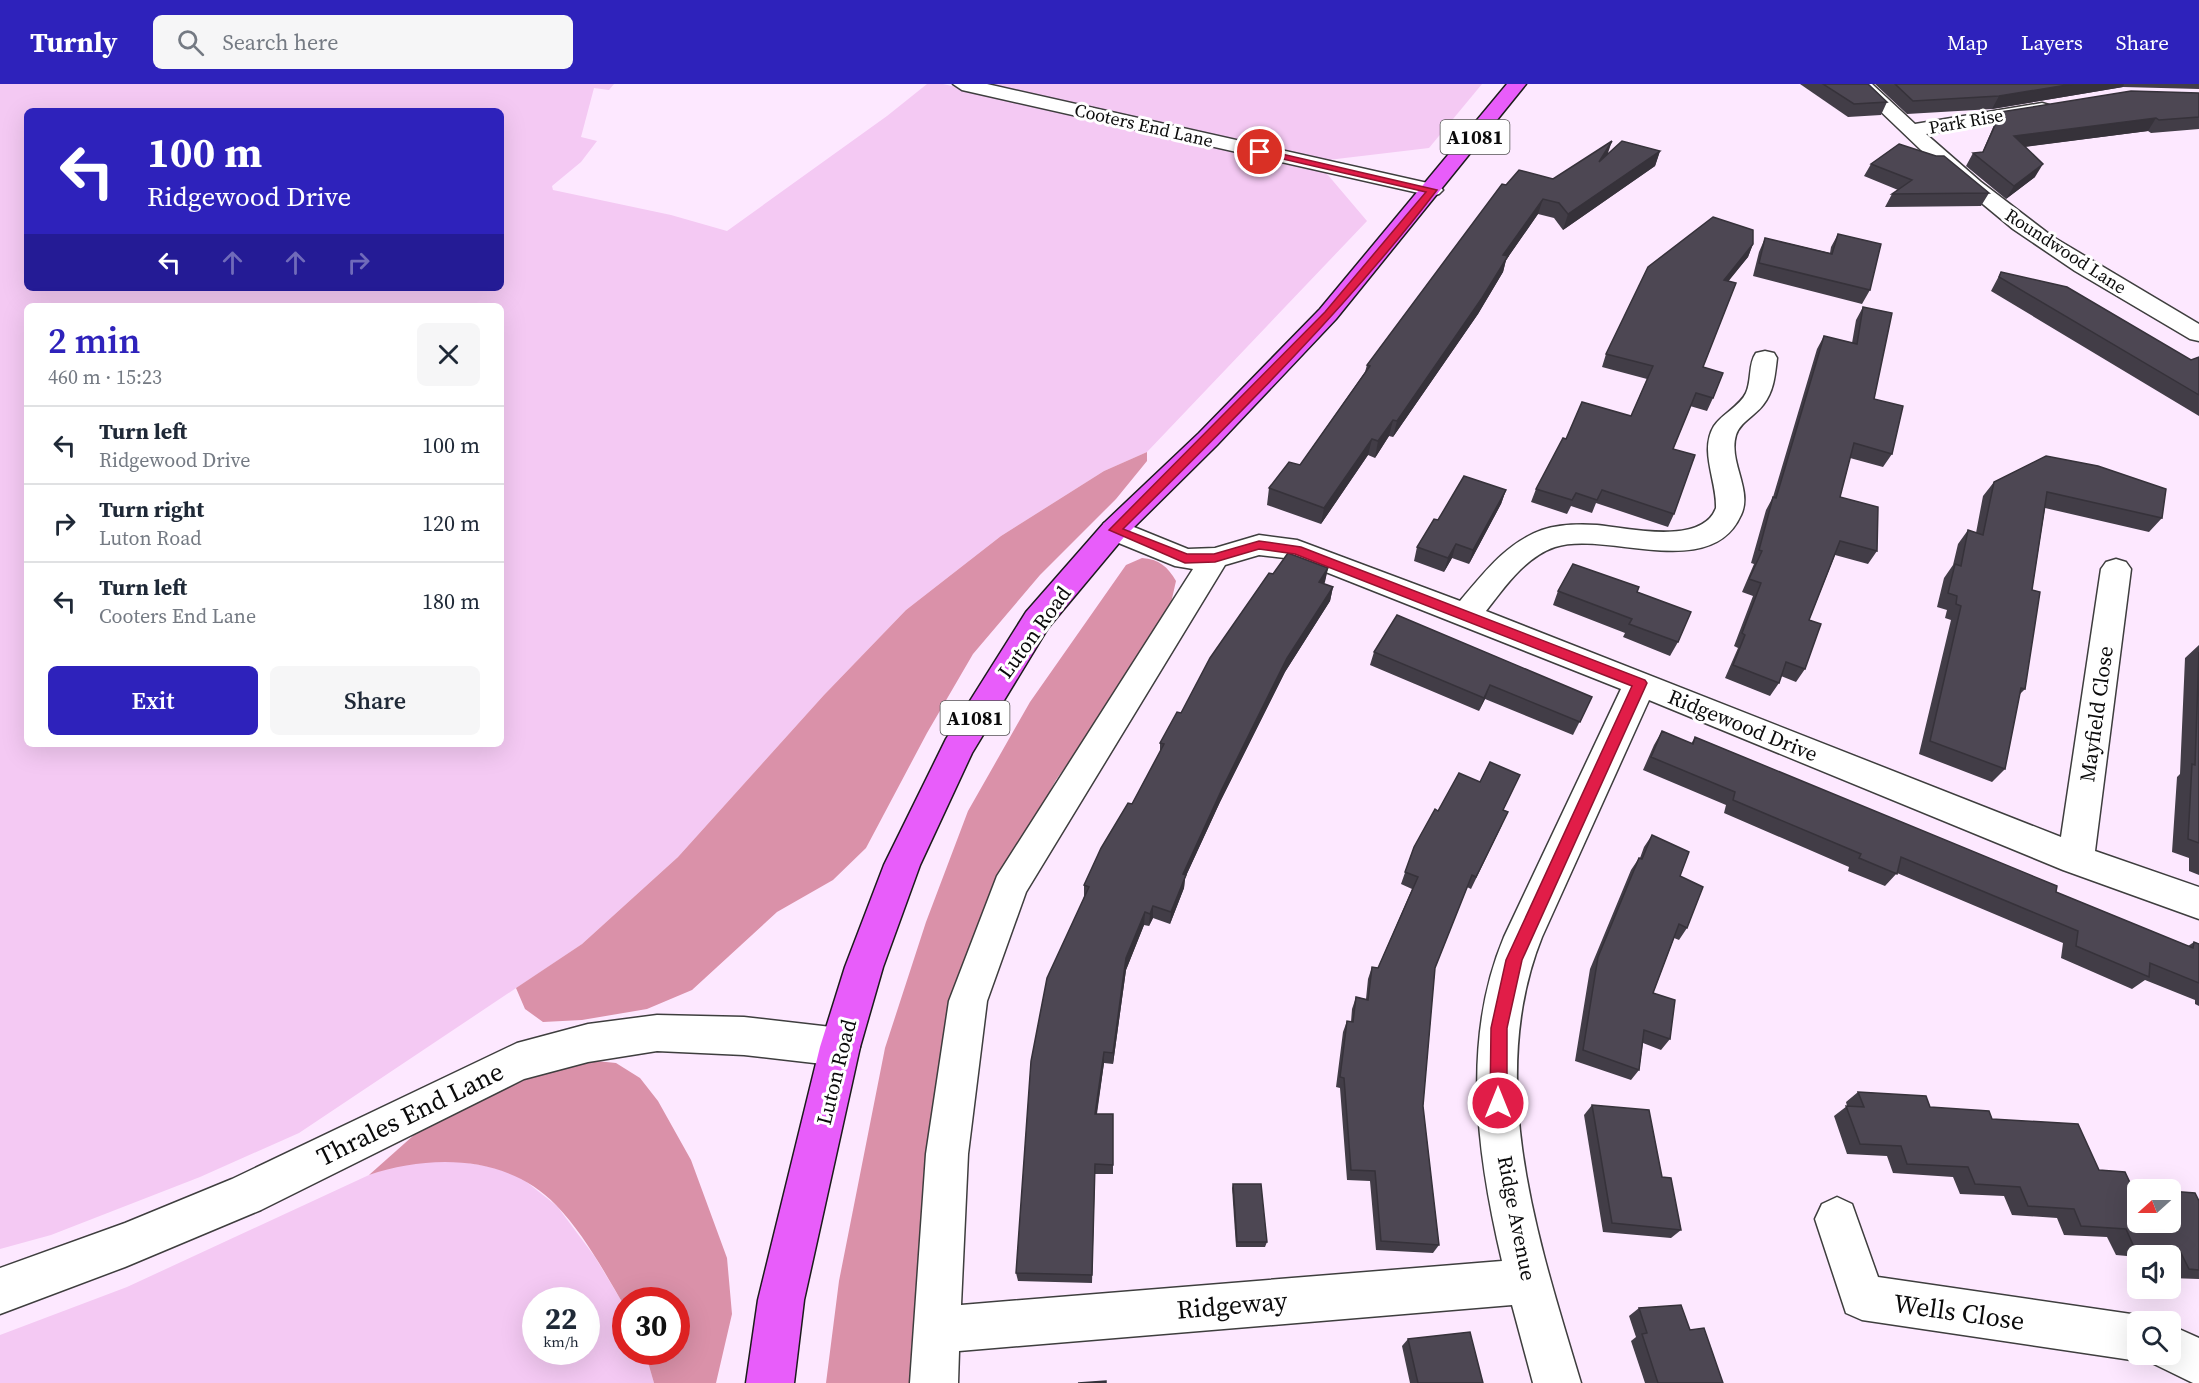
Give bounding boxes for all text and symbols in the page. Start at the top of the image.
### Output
search box [153,15,573,69]
text: Turnly [30,23,117,61]
icon: search [174,26,207,59]
text: Search here [222,27,338,57]
text: Map [1947,28,1988,57]
text: Layers [2021,28,2083,57]
text: Share [2116,28,2169,57]
street label: Cooters End Lane [1072,97,1216,153]
street label: Park Rise [1927,102,2005,140]
road number: A1081 [1440,120,1510,154]
text: 100 m [147,123,262,181]
pin [1234,126,1285,177]
icon: left [48,132,126,210]
icon: arrive [1243,135,1276,168]
text: Ridgewood Drive [147,178,351,215]
street label: Roundwood Lane [2000,202,2132,300]
icon: left [153,246,186,279]
icon: ahead [216,246,249,279]
icon: ahead [279,246,312,279]
icon: right [342,246,375,279]
text: 2 min [48,316,140,365]
button: close [417,323,480,386]
text: 460 m · 15:23 [48,363,162,391]
text: Turn left [99,416,187,446]
icon: left [48,429,81,462]
text: 100 m [422,430,480,460]
text: Ridgewood Drive [99,446,250,474]
text: Turn right [99,494,204,524]
icon: right [48,507,81,540]
text: 120 m [422,508,480,538]
text: Luton Road [99,524,202,552]
text: Turn left [99,572,187,602]
street label: Luton Road [991,580,1077,684]
icon: left [48,585,81,618]
text: 180 m [422,586,480,616]
text: Cooters End Lane [99,602,256,630]
street label: Mayfield Close [2072,644,2120,784]
button: Exit [48,666,258,735]
button: Share [270,666,480,735]
street label: Ridgewood Drive [1664,682,1822,768]
road number: A1081 [940,701,1010,735]
street label: Luton Road [809,1016,863,1128]
street label: Thrales End Lane [311,1053,509,1175]
position arrow [1466,1071,1530,1135]
street label: Ridge Avenue [1491,1153,1543,1283]
north arrow [2127,1179,2181,1233]
map controls [2127,1179,2181,1365]
button: sound [2127,1245,2181,1299]
street label: Ridgeway [1175,1282,1290,1328]
street label: Wells Close [1891,1285,2027,1339]
speed limit sign: 30 [612,1287,690,1365]
text: 22 [545,1298,577,1339]
button: search [2127,1311,2181,1365]
text: km/h [543,1331,579,1352]

